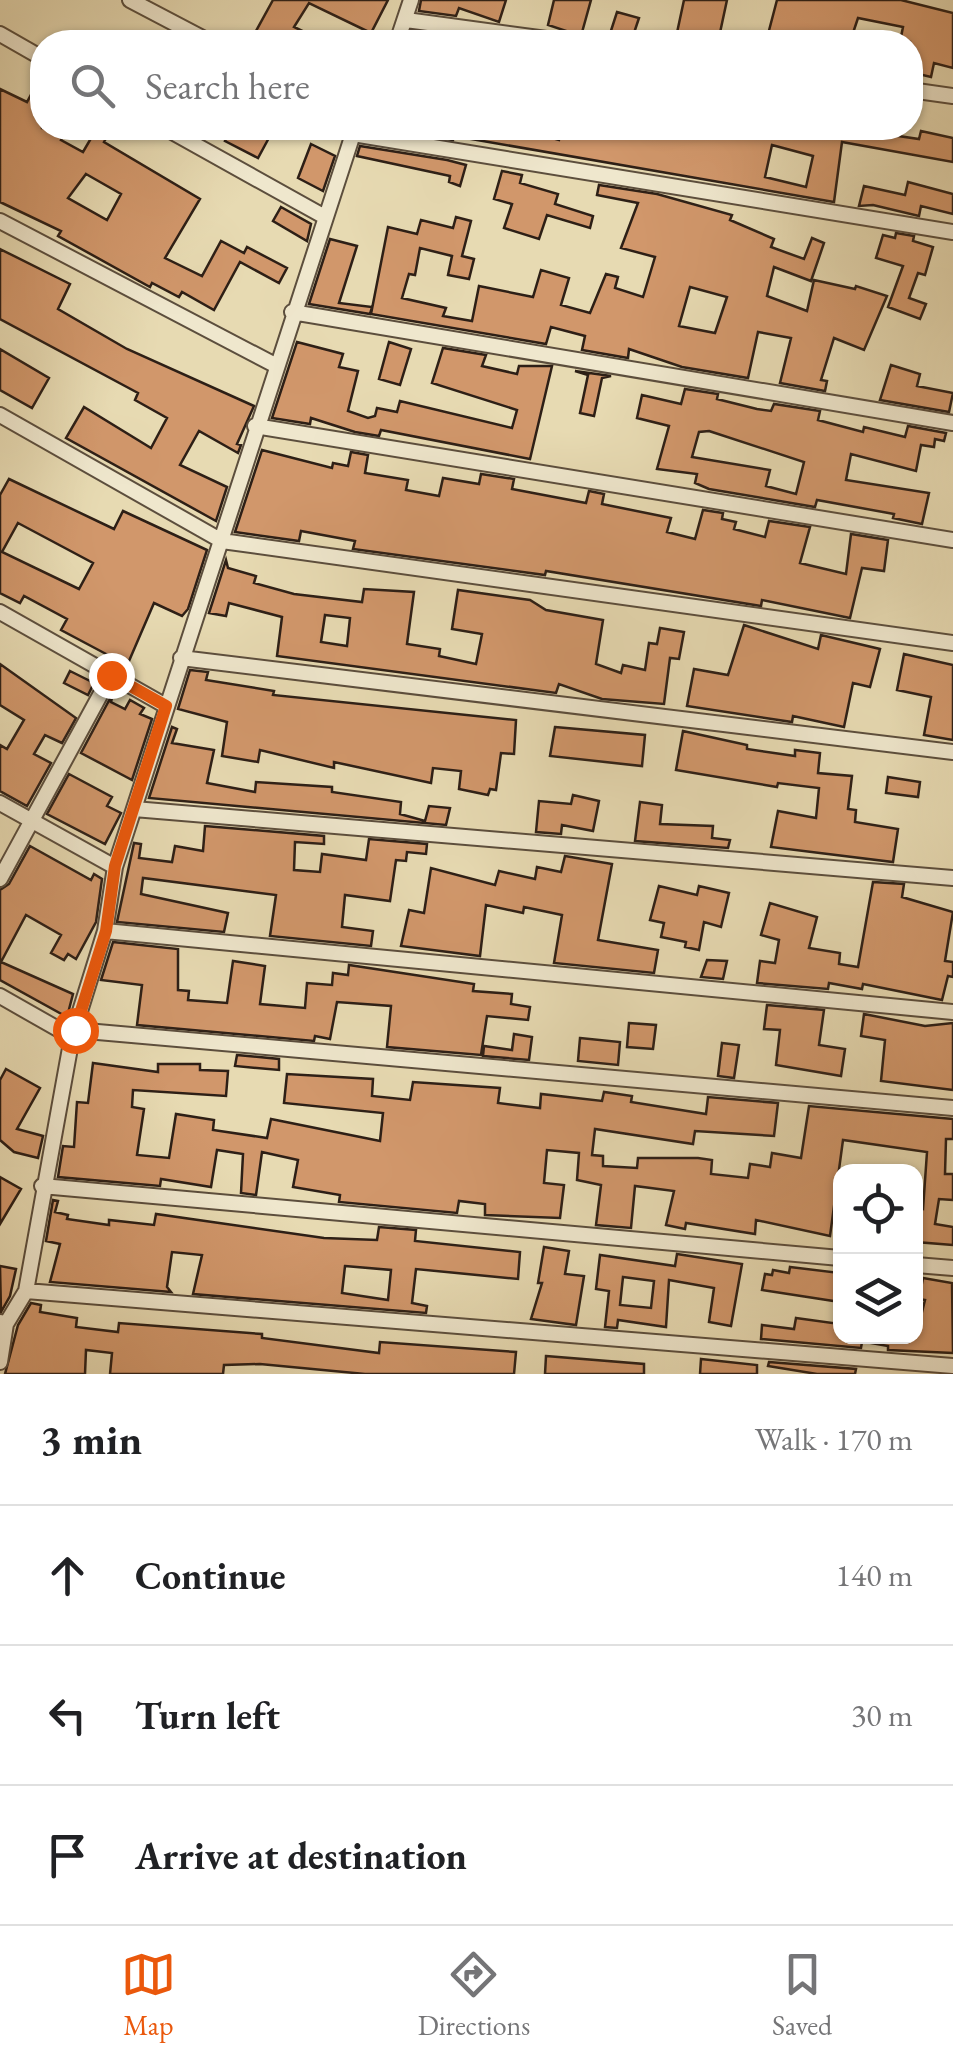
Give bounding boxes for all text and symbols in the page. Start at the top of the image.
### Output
search box [30,30,923,140]
icon: search [65,58,120,113]
text: Search here [145,61,310,110]
route end [89,653,135,699]
route start [53,1008,99,1054]
map controls [833,1164,923,1344]
button: locate [833,1164,923,1254]
button: layers [833,1254,923,1344]
text: 3 min [40,1412,142,1467]
text: Walk · 170 m [755,1418,913,1460]
icon: ahead [40,1548,95,1603]
text: Continue [135,1551,286,1600]
text: 140 m [836,1554,913,1596]
icon: left [40,1688,95,1743]
text: Turn left [135,1691,280,1740]
text: 30 m [851,1694,913,1736]
icon: arrive [40,1828,95,1883]
text: Arrive at destination [135,1831,467,1880]
tab: Map [121,1947,176,2043]
tab: Directions [418,1947,530,2043]
tab: Saved [772,1947,832,2043]

